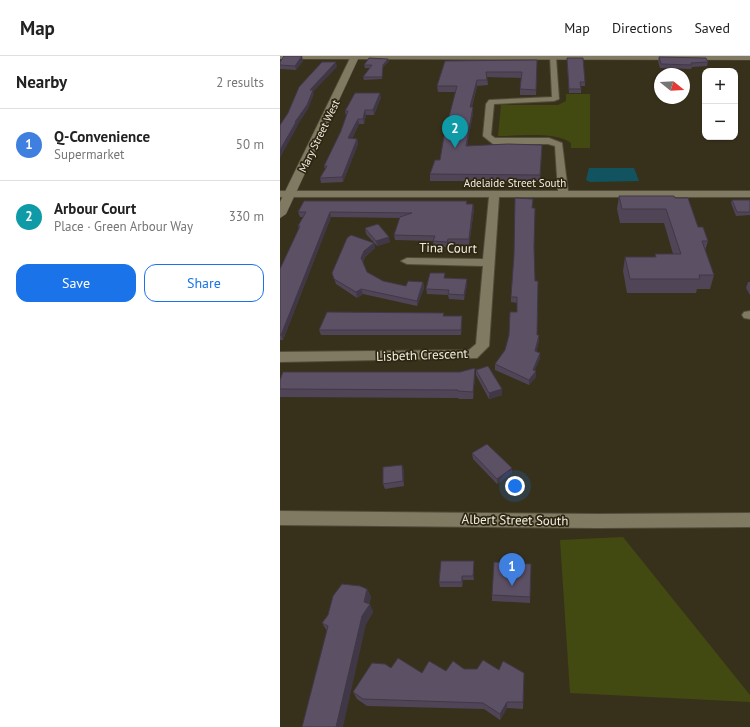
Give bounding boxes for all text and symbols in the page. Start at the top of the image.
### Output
text: Map [20,16,55,40]
text: Map [564,19,590,37]
text: Directions [612,19,672,37]
text: Saved [694,19,730,37]
north arrow [654,68,690,104]
map controls [702,68,738,140]
button: + [702,68,738,104]
text: Nearby [16,71,67,93]
text: 2 results [216,74,264,91]
street label: Mary Street West [295,97,343,175]
button: − [702,104,738,140]
pin: 2 [442,115,468,148]
text: Q-Convenience [54,127,150,146]
text: 1 [25,136,33,153]
text: 50 m [236,136,264,153]
text: Supermarket [54,146,124,163]
street label: Adelaide Street South [464,176,566,190]
text: Arbour Court [54,199,136,218]
text: 2 [25,208,33,225]
text: 330 m [229,208,264,225]
text: Place · Green Arbour Way [54,218,193,235]
street label: Tina Court [419,239,478,257]
button: Save [16,264,136,302]
button: Share [144,264,264,302]
street label: Lisbeth Crescent [376,345,469,365]
your location [505,476,525,496]
street label: Albert Street South [461,511,569,529]
pin: 1 [499,553,525,586]

